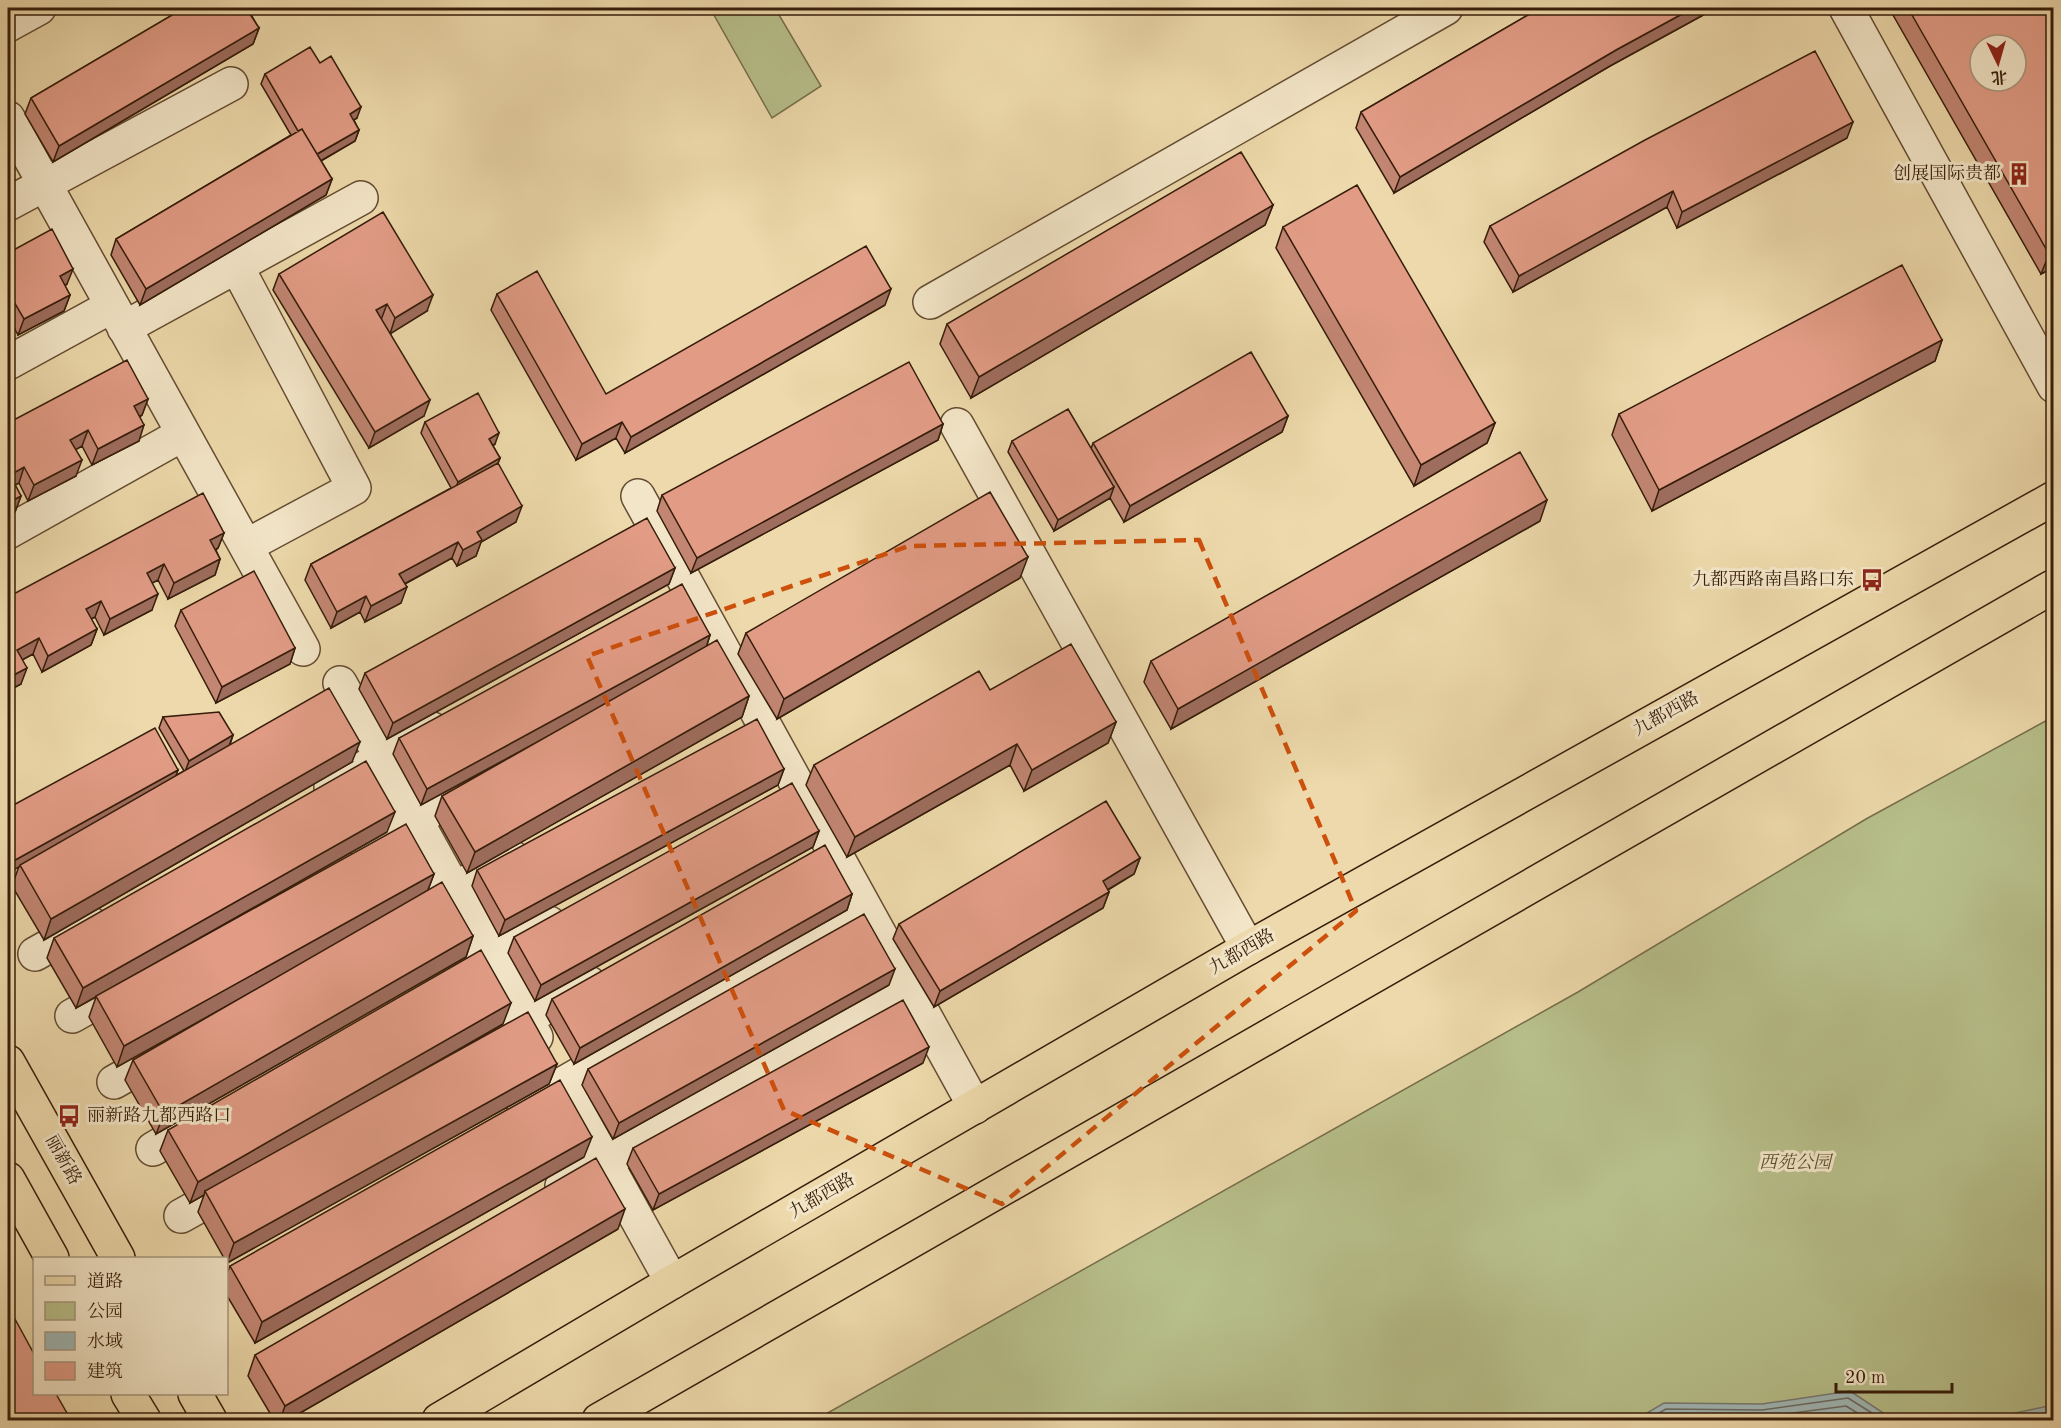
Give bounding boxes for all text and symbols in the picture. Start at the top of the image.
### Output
north arrow [1968,33,2028,93]
text: 北 [1990,67,2008,87]
building icon: 创展国际贵都 [2006,161,2032,187]
place label: 创展国际贵都 [1893,163,2001,183]
bus stop icon: 九都西路南昌路口东 [1859,567,1885,593]
place label: 九都西路南昌路口东 [1692,569,1854,589]
street label: 九都西路 [1629,687,1702,739]
street label: 九都西路 [1205,924,1278,978]
bus stop icon: 丽新路九都西路口 [56,1103,82,1129]
place label: 丽新路九都西路口 [87,1105,231,1125]
street label: 丽新路 [42,1131,86,1188]
park label: 西苑公园 [1759,1152,1834,1172]
street label: 九都西路 [785,1168,858,1222]
legend [33,1257,228,1395]
text: 道路 [87,1271,123,1291]
text: 公园 [87,1302,123,1321]
text: 水域 [87,1331,123,1351]
scale bar [1836,1356,1952,1394]
text: 建筑 [87,1361,123,1381]
text: 20 m [1845,1369,1885,1387]

